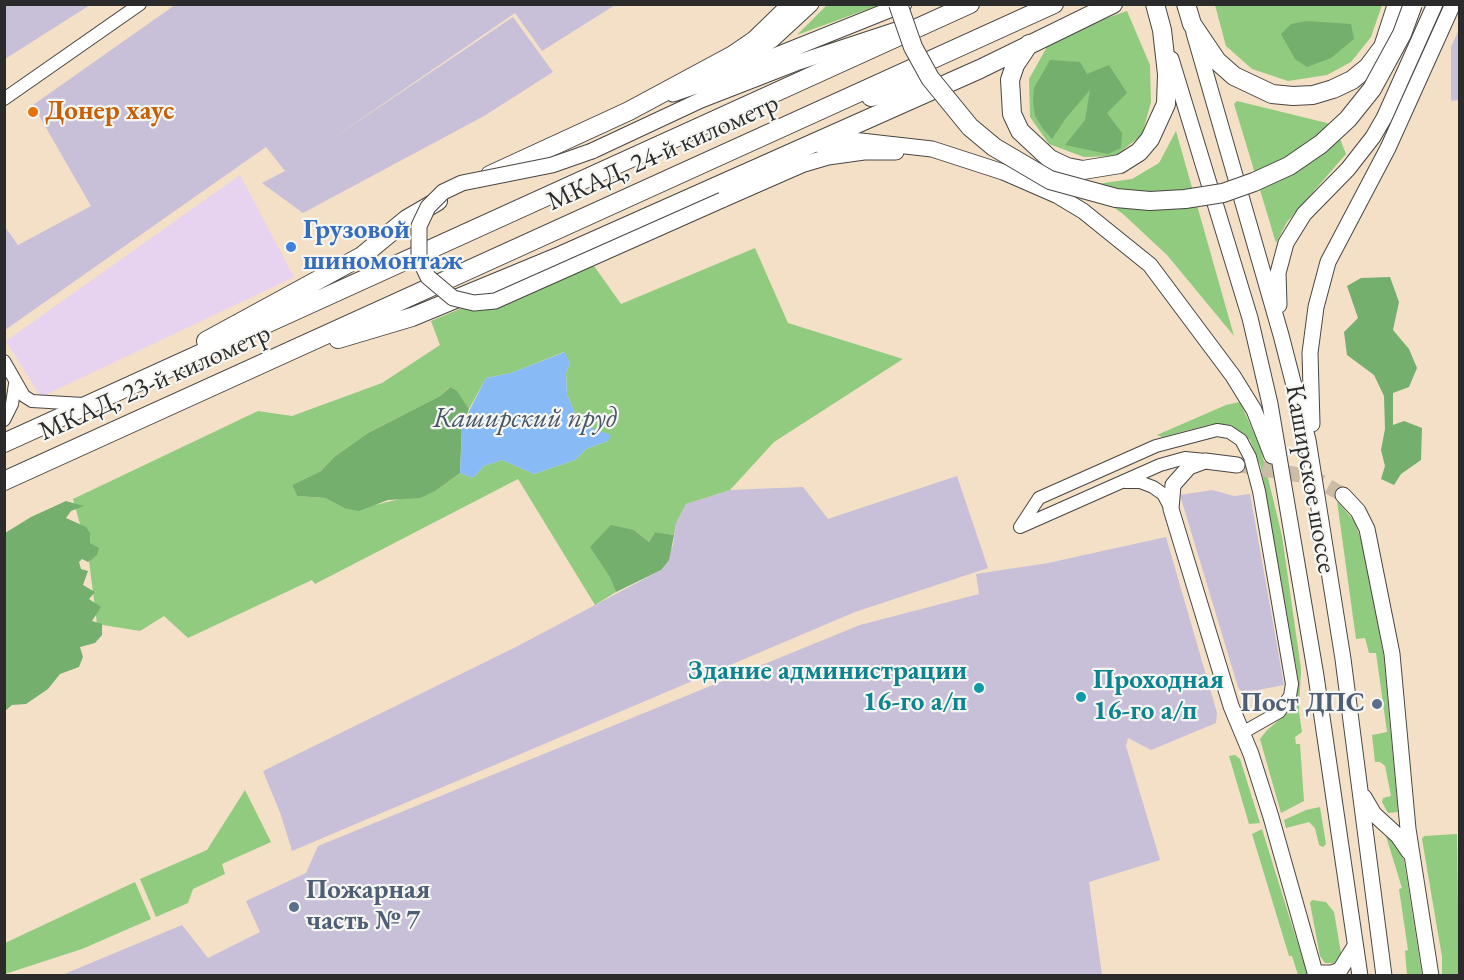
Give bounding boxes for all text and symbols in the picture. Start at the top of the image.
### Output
street label: МКАД, 24-й километр [542,87,784,219]
place label: Донер хаус [45,96,174,128]
marker: Донер хаус [26,105,40,119]
place label: Грузовой шиномонтаж [303,215,463,278]
marker: Грузовой шиномонтаж [284,240,298,254]
street label: МКАД, 23-й километр [34,317,276,449]
street label: Каширское шоссе [1277,382,1343,576]
water label: Каширский пруд [433,402,617,436]
place label: Здание администрации 16-го а/п [688,656,967,719]
place label: Проходная 16-го а/п [1093,665,1224,728]
marker: Здание администрации 16-го а/п [972,681,986,695]
place label: Пост ДПС [1241,688,1365,720]
marker: Проходная 16-го а/п [1074,690,1088,704]
marker: Пост ДПС [1370,697,1384,711]
place label: Пожарная часть № 7 [306,875,430,938]
marker: Пожарная часть № 7 [287,900,301,914]

